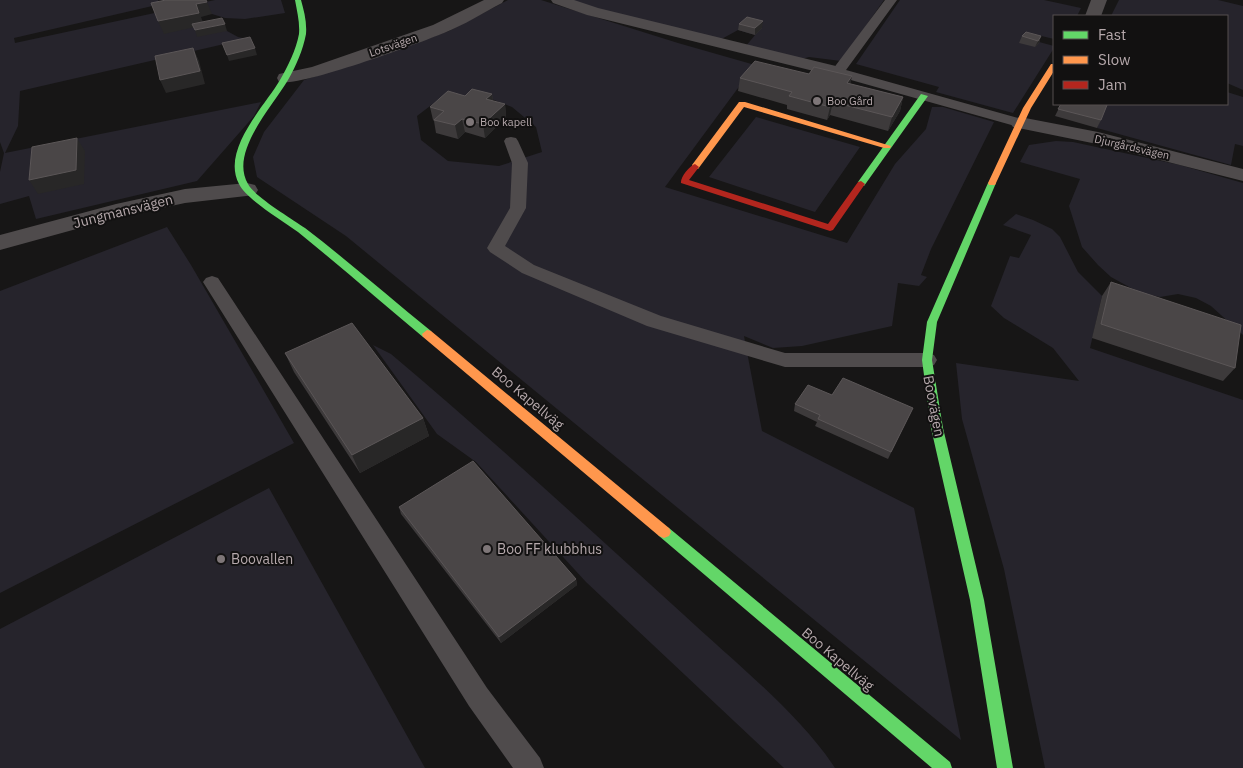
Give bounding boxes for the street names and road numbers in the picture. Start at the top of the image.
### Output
street label: Lotsvägen [367,30,419,60]
street label: Djurgårdsvägen [1093,132,1171,162]
street label: Jungmansvägen [71,190,175,232]
street label: Boo Kapellväg [488,362,568,434]
street label: Boovägen [919,374,949,438]
street label: Boo Kapellväg [798,623,878,695]

